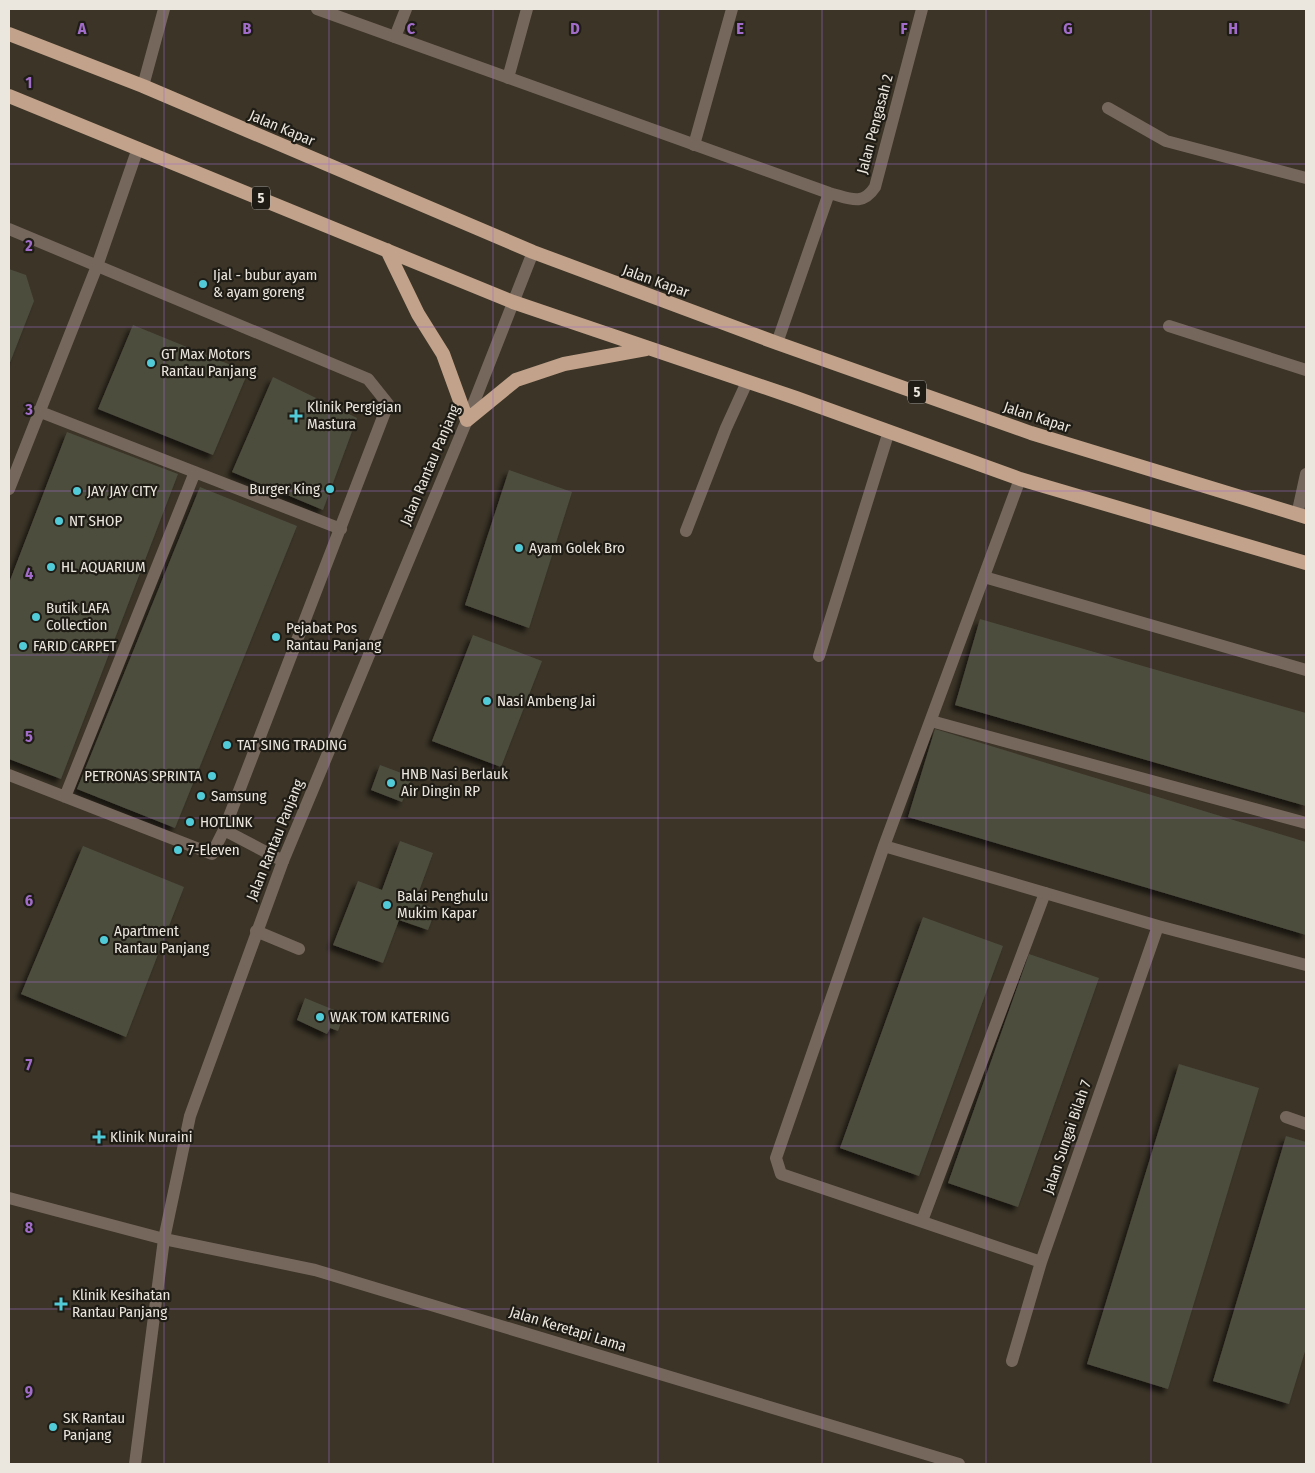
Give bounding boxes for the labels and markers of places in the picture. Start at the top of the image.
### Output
place label: Ijal - bubur ayam & ayam goreng [213,266,317,301]
marker: Ijal - bubur ayam & ayam goreng [197,278,209,290]
place label: GT Max Motors Rantau Panjang [161,345,256,380]
marker: GT Max Motors Rantau Panjang [145,357,157,369]
place label: Klinik Pergigian Mastura [307,398,402,433]
marker: Klinik Pergigian Mastura [289,409,303,423]
place label: Burger King [249,480,320,498]
place label: JAY JAY CITY [87,482,158,500]
marker: Burger King [324,483,336,495]
marker: JAY JAY CITY [71,485,83,497]
place label: NT SHOP [69,512,123,530]
marker: NT SHOP [53,515,65,527]
place label: Ayam Golek Bro [529,539,625,557]
marker: Ayam Golek Bro [513,542,525,554]
place label: HL AQUARIUM [61,558,146,576]
marker: HL AQUARIUM [45,561,57,573]
place label: Butik LAFA Collection [46,599,110,634]
marker: Butik LAFA Collection [30,611,42,623]
place label: Pejabat Pos Rantau Panjang [286,619,381,654]
marker: Pejabat Pos Rantau Panjang [270,631,282,643]
place label: FARID CARPET [33,637,117,655]
marker: FARID CARPET [17,640,29,652]
place label: Nasi Ambeng Jai [497,692,596,710]
marker: Nasi Ambeng Jai [481,695,493,707]
place label: TAT SING TRADING [237,736,347,754]
marker: TAT SING TRADING [221,739,233,751]
place label: HNB Nasi Berlauk Air Dingin RP [401,765,508,800]
place label: PETRONAS SPRINTA [84,767,202,785]
marker: PETRONAS SPRINTA [206,770,218,782]
marker: HNB Nasi Berlauk Air Dingin RP [385,777,397,789]
place label: Samsung [211,787,267,805]
marker: Samsung [195,790,207,802]
place label: HOTLINK [200,813,253,831]
marker: HOTLINK [184,816,196,828]
place label: 7-Eleven [188,841,240,859]
marker: 7-Eleven [172,844,184,856]
place label: Balai Penghulu Mukim Kapar [397,887,488,922]
marker: Balai Penghulu Mukim Kapar [381,899,393,911]
place label: Apartment Rantau Panjang [114,922,209,957]
marker: Apartment Rantau Panjang [98,934,110,946]
place label: WAK TOM KATERING [330,1008,449,1026]
marker: WAK TOM KATERING [314,1011,326,1023]
place label: Klinik Nuraini [110,1128,192,1146]
marker: Klinik Nuraini [92,1130,106,1144]
place label: Klinik Kesihatan Rantau Panjang [72,1286,171,1321]
marker: Klinik Kesihatan Rantau Panjang [54,1297,68,1311]
place label: SK Rantau Panjang [63,1409,125,1444]
marker: SK Rantau Panjang [47,1421,59,1433]

